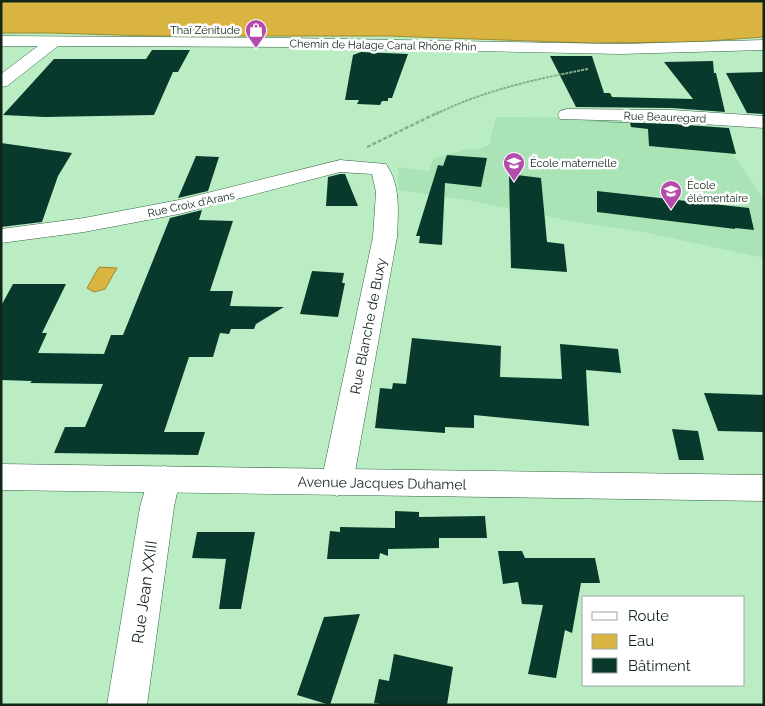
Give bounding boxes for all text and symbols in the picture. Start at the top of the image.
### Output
shop icon: Thaï Zénitude [244,18,268,49]
place label: Thaï Zénitude [170,24,241,37]
street label: Chemin de Halage Canal Rhône Rhin [289,37,477,54]
street label: Rue Beauregard [623,110,707,125]
school or university icon: École maternelle [502,151,526,182]
place label: École maternelle [530,156,617,170]
place label: École élémentaire [687,178,749,205]
school or university icon: École élémentaire [659,179,683,210]
street label: Rue Croix d'Arans [146,189,236,220]
street label: Rue Blanche de Buxy [347,256,389,395]
street label: Avenue Jacques Duhamel [298,474,467,492]
street label: Rue Jean XXIII [128,539,161,645]
legend [582,596,745,686]
text: Route [628,607,669,625]
text: Eau [628,632,654,650]
text: Bâtiment [628,657,691,675]

